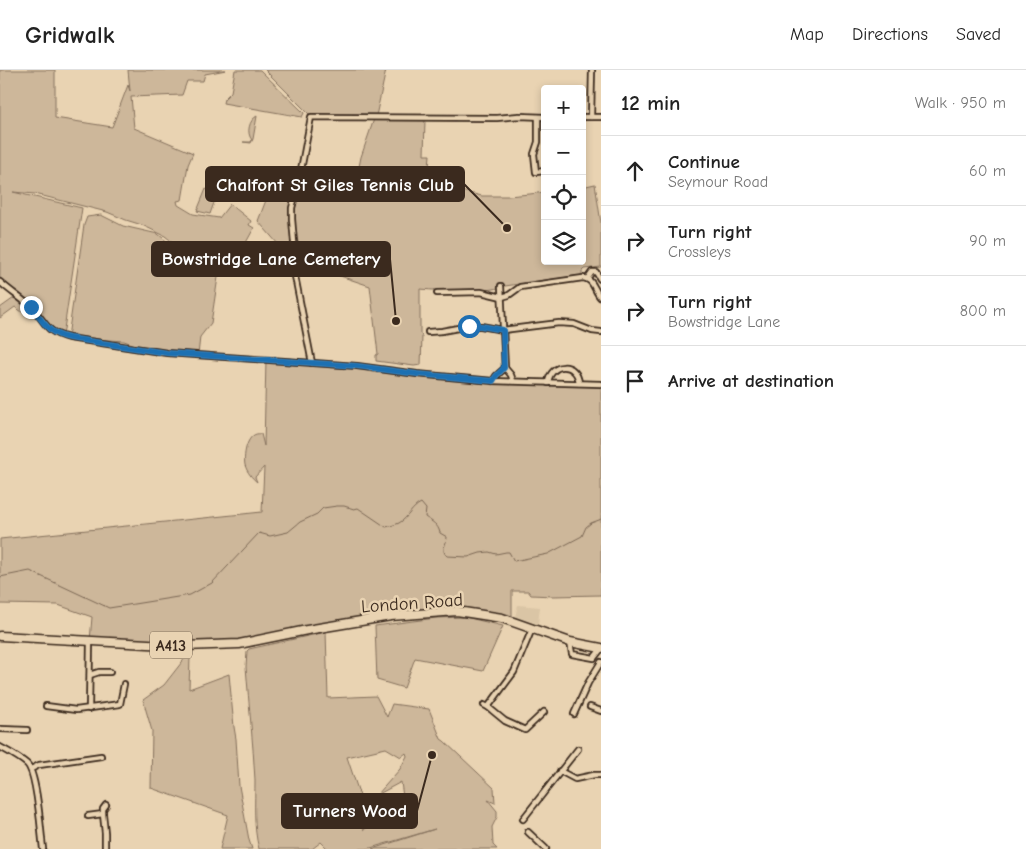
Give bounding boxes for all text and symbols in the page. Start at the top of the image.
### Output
text: Gridwalk [25,21,114,49]
text: Map [790,24,824,45]
text: Directions [852,24,928,45]
text: Saved [956,24,1001,45]
map controls [541,85,586,265]
button: + [541,85,586,130]
text: 12 min [621,91,680,115]
text: Walk · 950 m [915,94,1006,112]
button: − [541,130,586,175]
text: Continue [668,151,740,173]
icon: ahead [621,157,649,185]
text: 60 m [969,162,1006,180]
callout: Chalfont St Giles Tennis Club [206,167,464,201]
text: Seymour Road [668,173,768,191]
text: Chalfont St Giles Tennis Club [216,174,454,196]
button: locate [541,175,586,220]
button: layers [541,220,586,265]
text: Turn right [668,221,752,243]
icon: right [621,227,649,255]
text: 90 m [969,232,1006,250]
callout: Bowstridge Lane Cemetery [152,242,390,276]
text: Crossleys [668,243,731,261]
text: Bowstridge Lane Cemetery [162,248,381,270]
text: Turn right [668,291,752,313]
route end [20,296,43,319]
icon: right [621,297,649,325]
text: 800 m [960,302,1006,320]
text: Bowstridge Lane [668,313,780,331]
route start [458,315,481,338]
icon: arrive [621,367,649,395]
text: Arrive at destination [668,370,834,392]
street label: London Road [360,589,464,618]
road number: A413 [150,632,192,658]
callout: Turners Wood [282,794,417,828]
text: Turners Wood [293,800,407,822]

